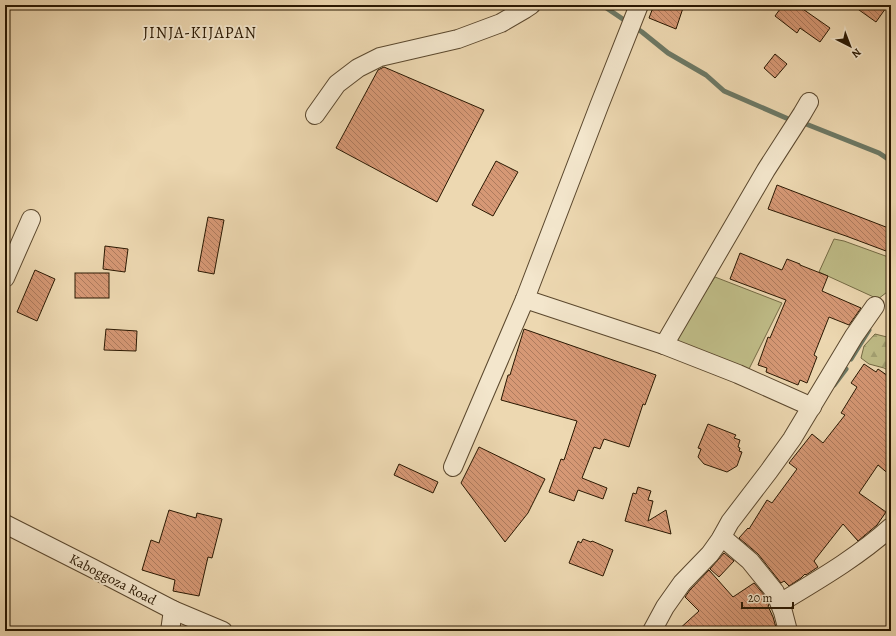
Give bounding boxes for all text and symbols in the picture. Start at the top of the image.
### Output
district label: JINJA-KIJAPAN [143,22,257,44]
north arrow [830,26,870,66]
text: N [848,45,864,61]
street label: Kaboggoza Road [66,549,160,610]
scale bar [742,584,793,610]
text: 20 m [748,590,772,606]

